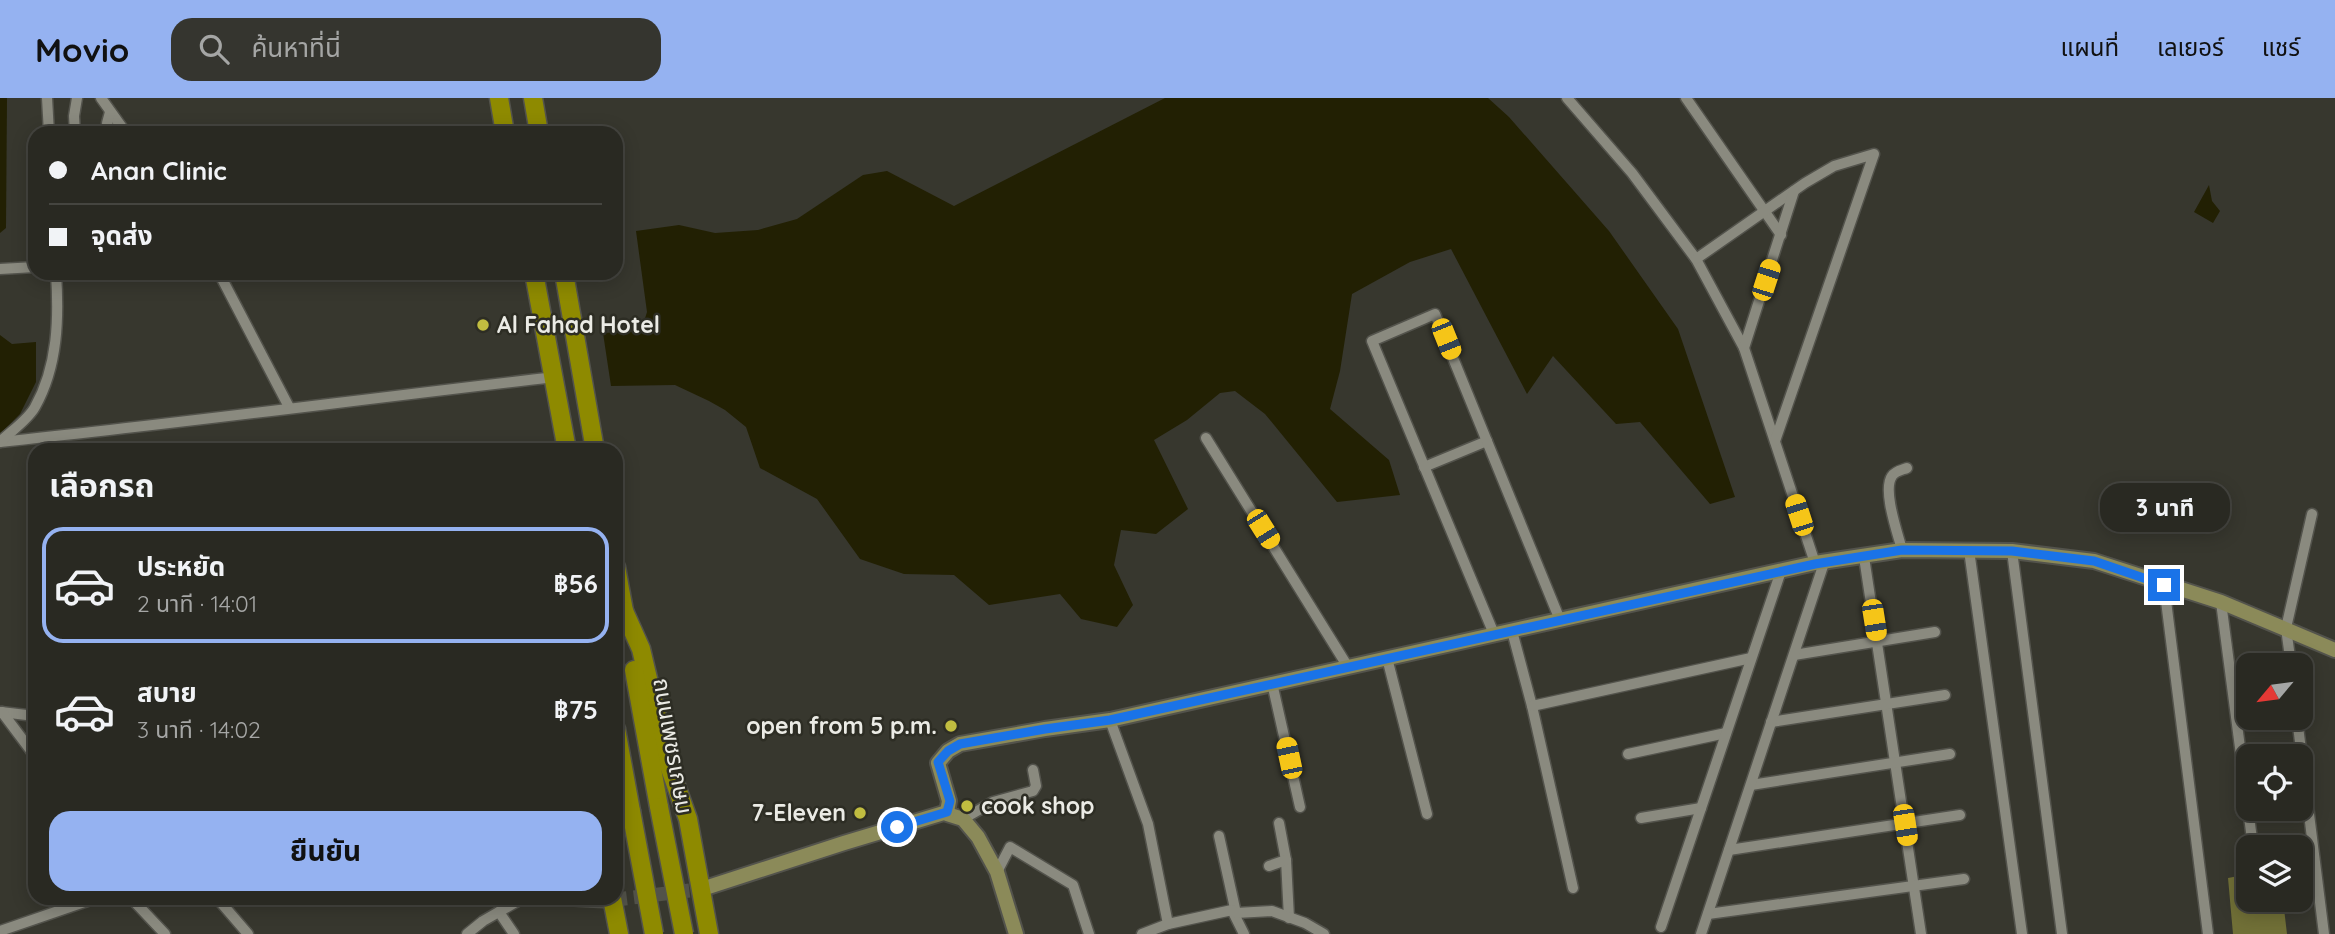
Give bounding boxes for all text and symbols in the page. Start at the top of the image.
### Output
search box [171,18,661,81]
text: Movio [35,29,129,70]
icon: search [195,30,233,68]
text: ค้นหาที่นี่ [251,31,341,64]
text: แผนที่ [2061,32,2119,62]
text: เลเยอร์ [2157,32,2224,62]
text: แชร์ [2262,32,2300,62]
text: Anan Clinic [91,154,227,187]
text: จุดส่ง [91,219,153,252]
car [1750,257,1783,303]
place label: Al Fahad Hotel [497,310,660,339]
car [1429,316,1464,362]
marker: Al Fahad Hotel [475,317,491,333]
text: เลือกรถ [49,465,154,505]
callout: 3 นาที [2099,484,2229,532]
car [1783,492,1816,538]
text: 3 นาที [2136,493,2194,522]
car [1243,506,1284,552]
text: ประหยัด [137,550,225,583]
icon: car [53,554,116,617]
text: ฿56 [554,567,598,600]
route end [2148,569,2180,601]
text: 2 นาที · 14:01 [137,589,257,618]
car [1861,598,1888,642]
north arrow [2236,653,2314,730]
map controls [2236,653,2313,912]
text: สบาย [137,676,197,709]
street label: ถนนเพชรเกษม [647,676,700,816]
icon: car [53,680,116,743]
text: ฿75 [554,693,598,726]
place label: open from 5 p.m. [746,711,937,740]
text: 3 นาที · 14:02 [137,715,261,744]
marker: open from 5 p.m. [943,718,959,734]
car [1275,735,1304,781]
button: locate [2236,744,2313,821]
place label: cook shop [981,791,1095,820]
place label: 7-Eleven [752,798,846,827]
marker: cook shop [959,798,975,814]
car [1892,803,1919,847]
marker: 7-Eleven [852,805,868,821]
button: ยืนยัน [49,811,602,891]
route start [881,811,913,843]
button: layers [2236,835,2313,912]

